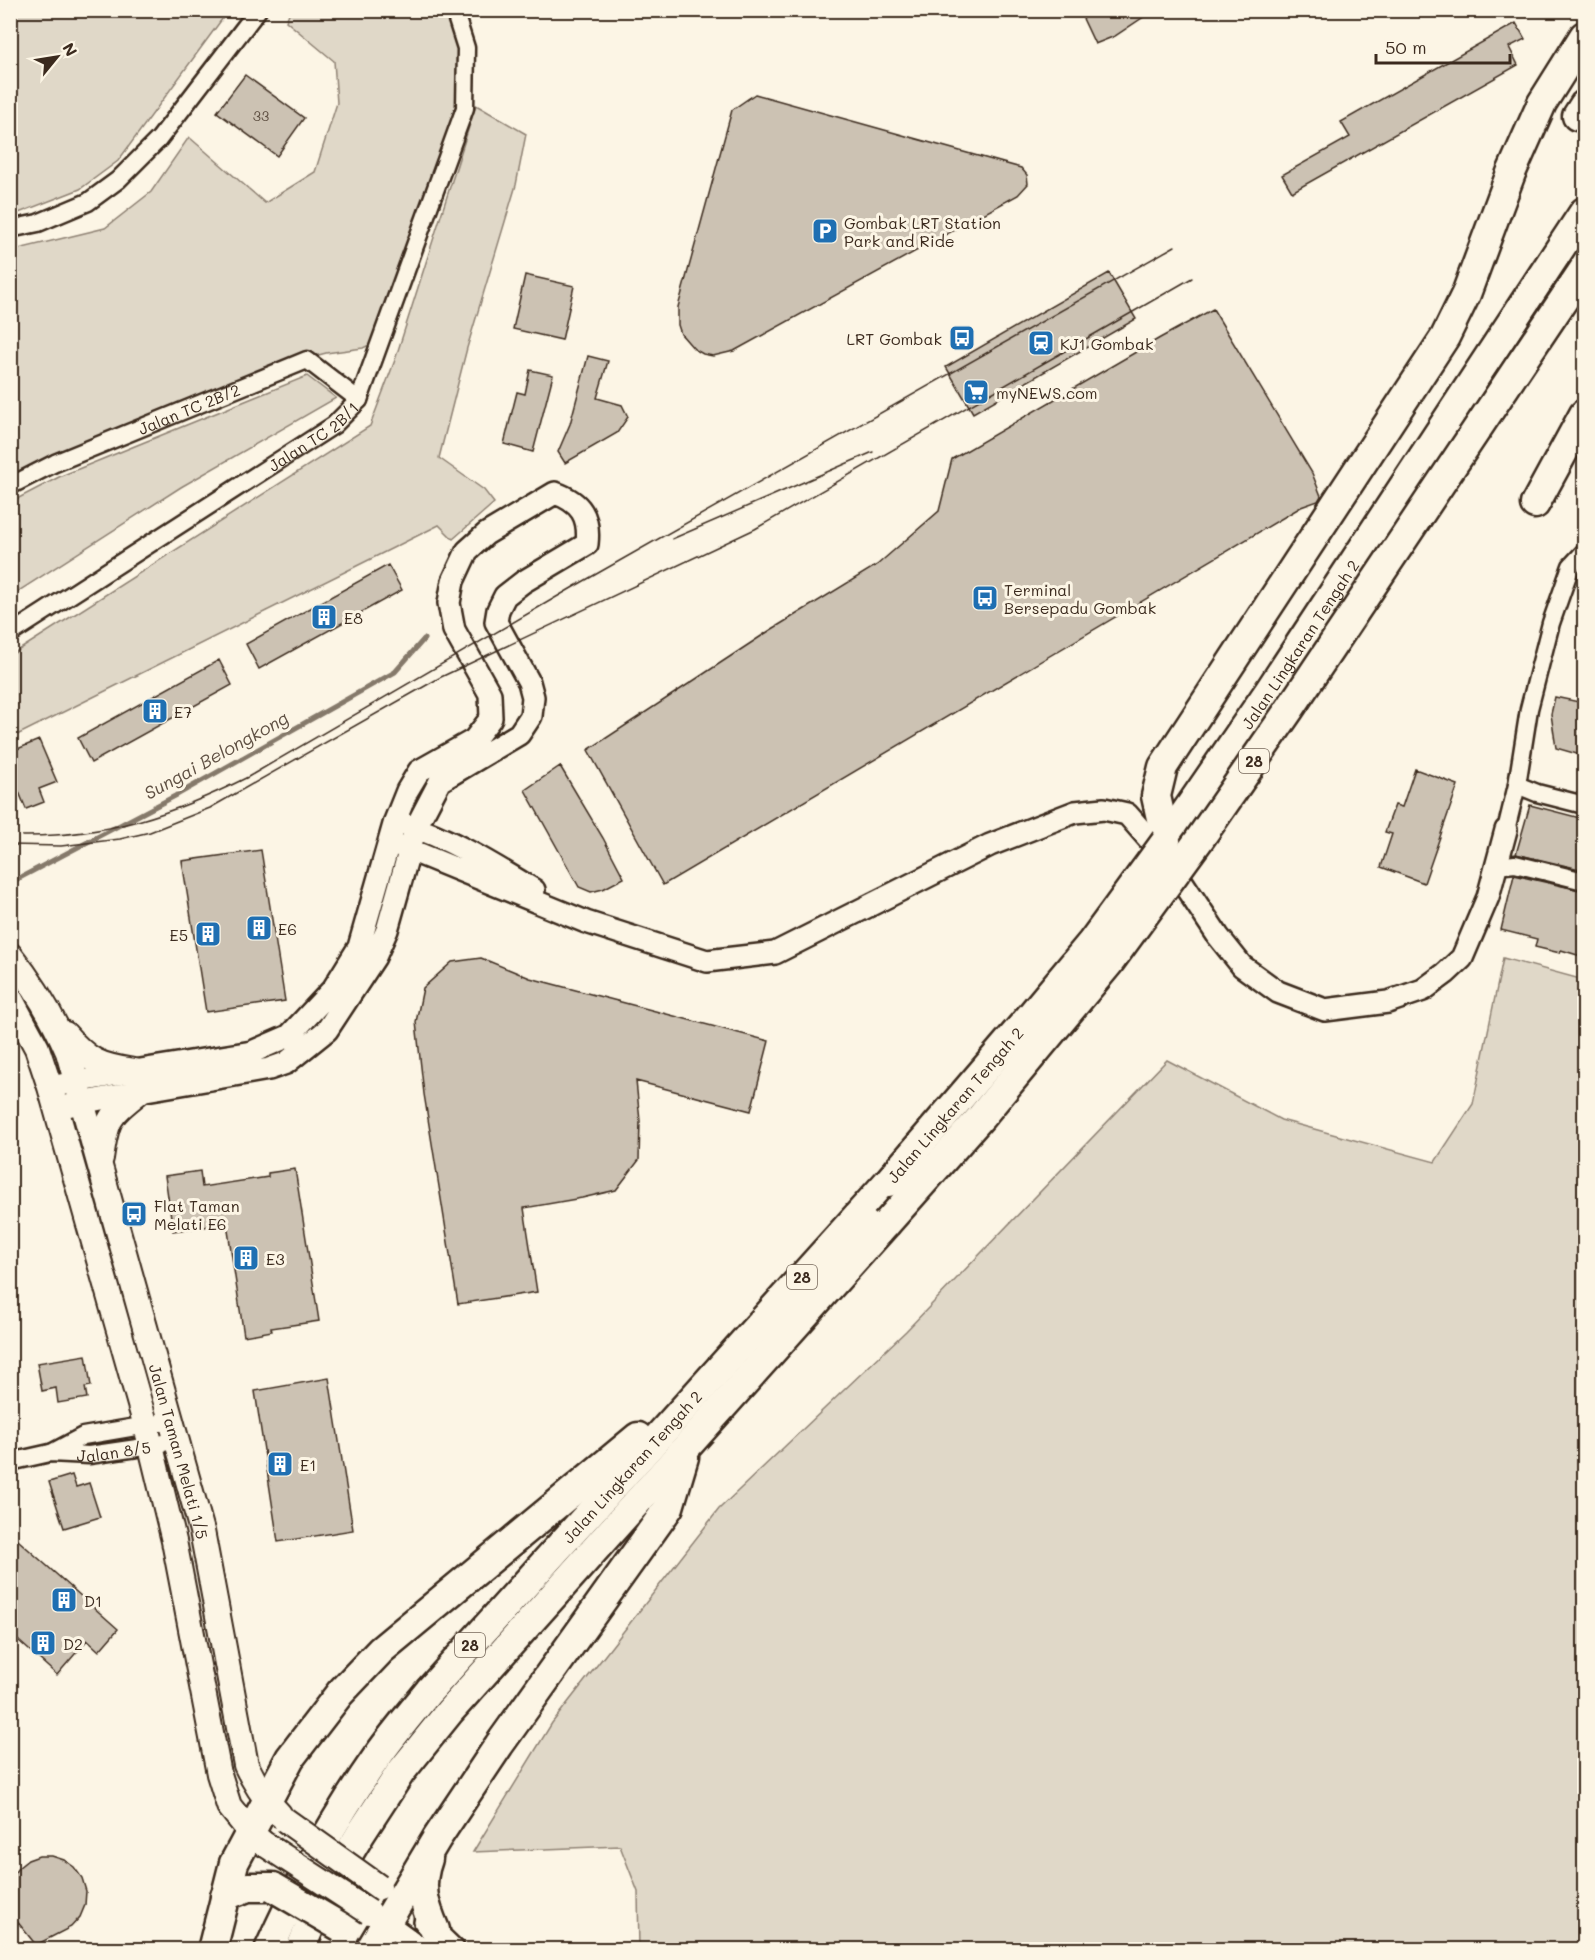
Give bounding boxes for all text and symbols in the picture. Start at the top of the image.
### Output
north arrow [27,27,87,87]
scale bar [1376,27,1510,65]
text: 50 m [1385,35,1427,59]
text: N [58,39,83,60]
house number: 33 [253,106,269,125]
place label: Gombak LRT Station Park and Ride [844,212,1001,251]
parking icon: Gombak LRT Station Park and Ride [810,216,840,246]
bus stop icon: LRT Gombak [947,323,977,353]
place label: LRT Gombak [847,328,942,349]
station icon: KJ1 Gombak [1026,328,1056,358]
place label: KJ1 Gombak [1060,333,1154,354]
supermarket icon: myNEWS.com [961,377,991,407]
street label: Jalan TC 2B/2 [135,378,243,439]
place label: myNEWS.com [996,382,1098,403]
street label: Jalan TC 2B/1 [264,397,362,476]
street label: Jalan Lingkaran Tengah 2 [1236,555,1363,733]
place label: Terminal Bersepadu Gombak [1004,579,1156,618]
bus stop icon: Terminal Bersepadu Gombak [970,583,1000,613]
building icon: E8 [309,602,339,632]
place label: E8 [344,607,363,628]
building icon: E7 [140,696,170,726]
place label: E7 [174,701,192,722]
water label: Sungai Belongkong [140,705,292,805]
road number: 28 [1239,749,1269,773]
building icon: E6 [244,913,274,943]
place label: E6 [278,918,297,939]
building icon: E5 [193,919,223,949]
place label: E5 [170,924,188,945]
street label: Jalan Lingkaran Tengah 2 [882,1022,1027,1187]
place label: Flat Taman Melati E6 [154,1195,240,1234]
bus stop icon: Flat Taman Melati E6 [119,1199,149,1229]
building icon: E3 [231,1243,261,1273]
place label: E3 [266,1248,285,1269]
road number: 28 [787,1265,817,1289]
street label: Jalan Taman Melati 1/5 [145,1361,214,1541]
street label: Jalan Lingkaran Tengah 2 [557,1386,706,1547]
street label: Jalan 8/5 [76,1436,152,1466]
building icon: E1 [265,1449,295,1479]
place label: E1 [300,1454,316,1475]
building icon: D1 [49,1585,79,1615]
place label: D1 [84,1590,102,1611]
building icon: D2 [28,1628,58,1658]
place label: D2 [63,1633,83,1654]
road number: 28 [455,1633,485,1657]

